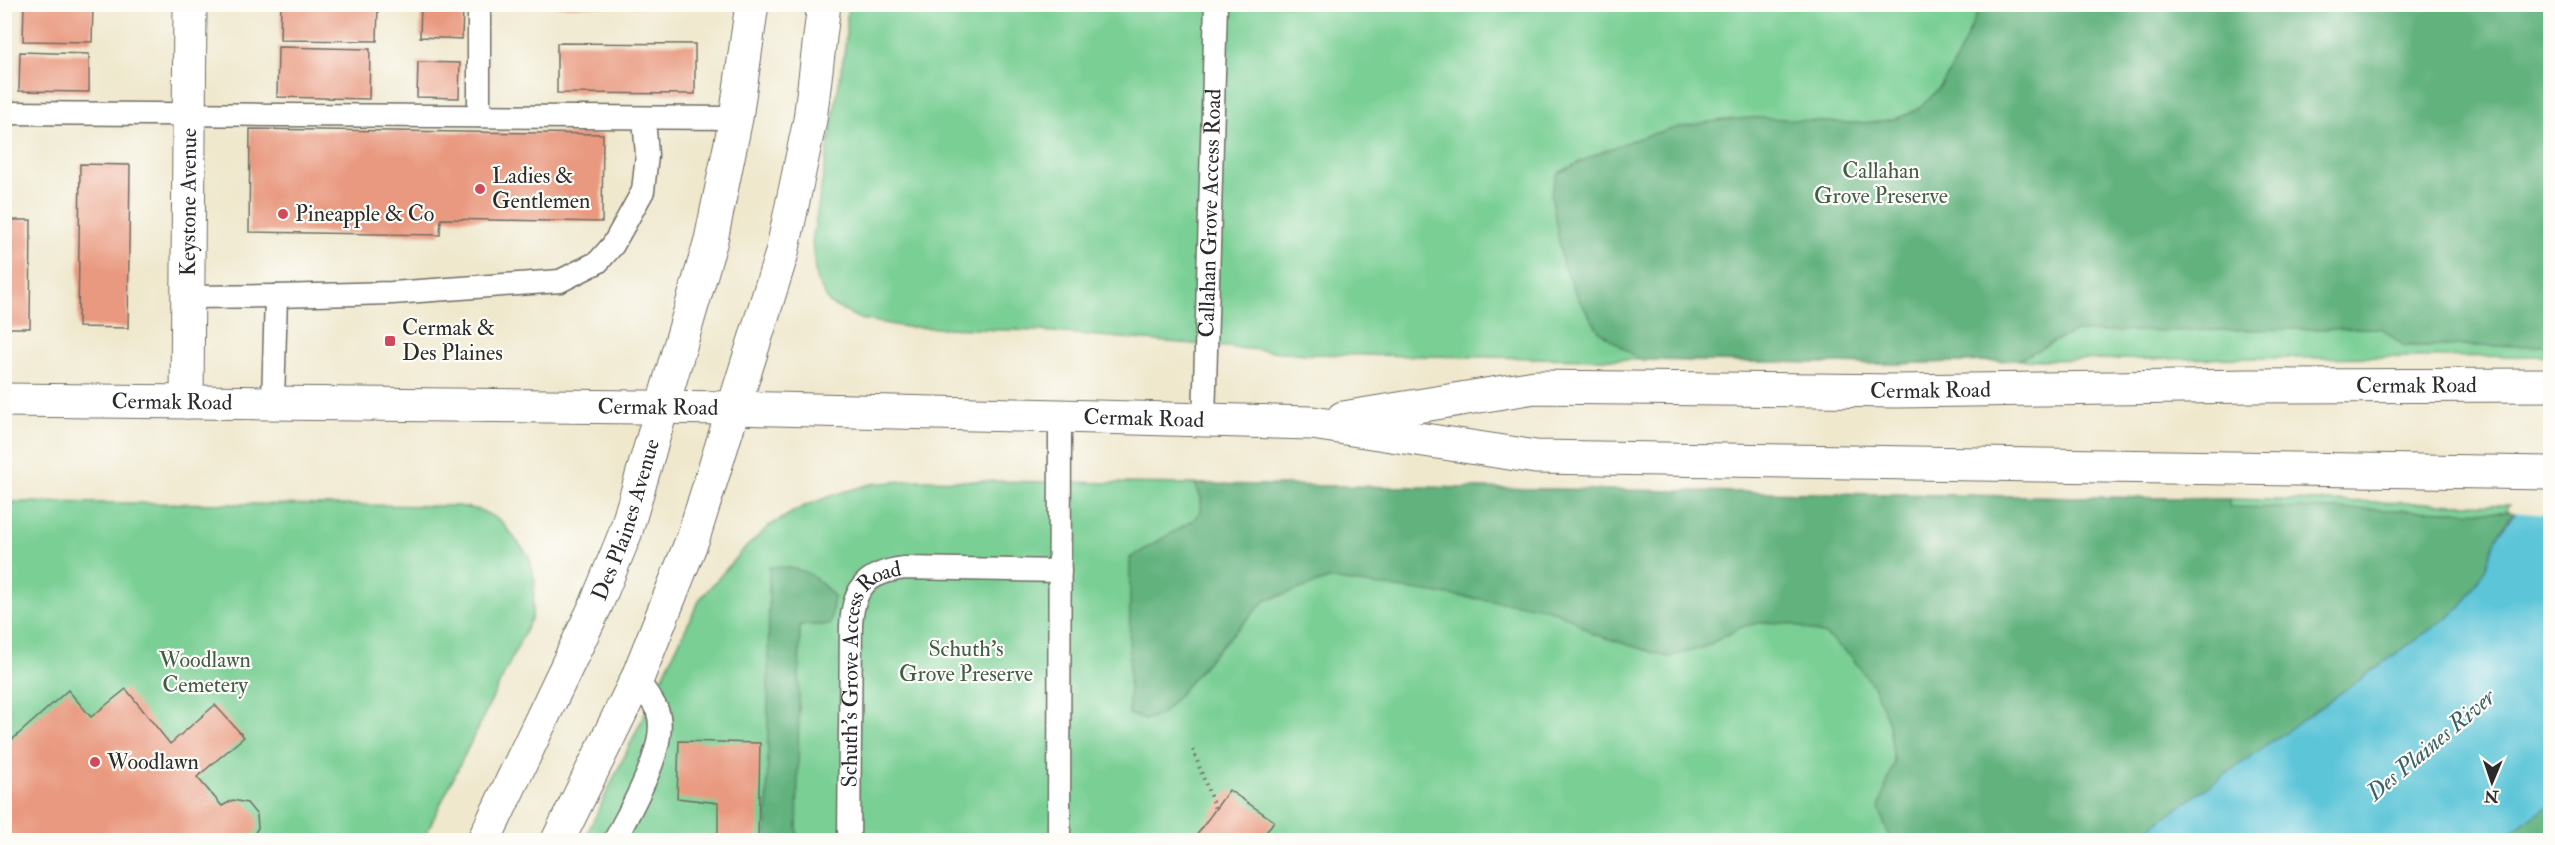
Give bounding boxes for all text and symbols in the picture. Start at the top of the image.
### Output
street label: Callahan Grove Access Road [1192,88,1228,338]
street label: Keystone Avenue [174,128,203,276]
park label: Callahan Grove Preserve [1814,157,1948,210]
place label: Ladies & Gentlemen [492,162,590,215]
marker: Ladies & Gentlemen [473,182,487,196]
place label: Pineapple & Co [295,200,434,229]
marker: Pineapple & Co [276,207,290,221]
place label: Cermak & Des Plaines [402,314,503,367]
marker: Cermak & Des Plaines [383,334,397,348]
street label: Cermak Road [2356,371,2477,400]
street label: Cermak Road [1870,376,1991,405]
street label: Cermak Road [111,387,233,417]
street label: Cermak Road [597,393,719,422]
street label: Cermak Road [1083,403,1205,434]
street label: Des Plaines Avenue [585,435,666,605]
street label: Schuth's Grove Access Road [835,555,904,788]
park label: Schuth's Grove Preserve [899,635,1033,688]
park label: Woodlawn Cemetery [158,646,251,699]
water label: Des Plaines River [2359,681,2503,809]
place label: Woodlawn [106,748,199,776]
north arrow [2462,752,2522,812]
marker: Woodlawn [88,755,102,769]
text: N [2483,786,2500,806]

